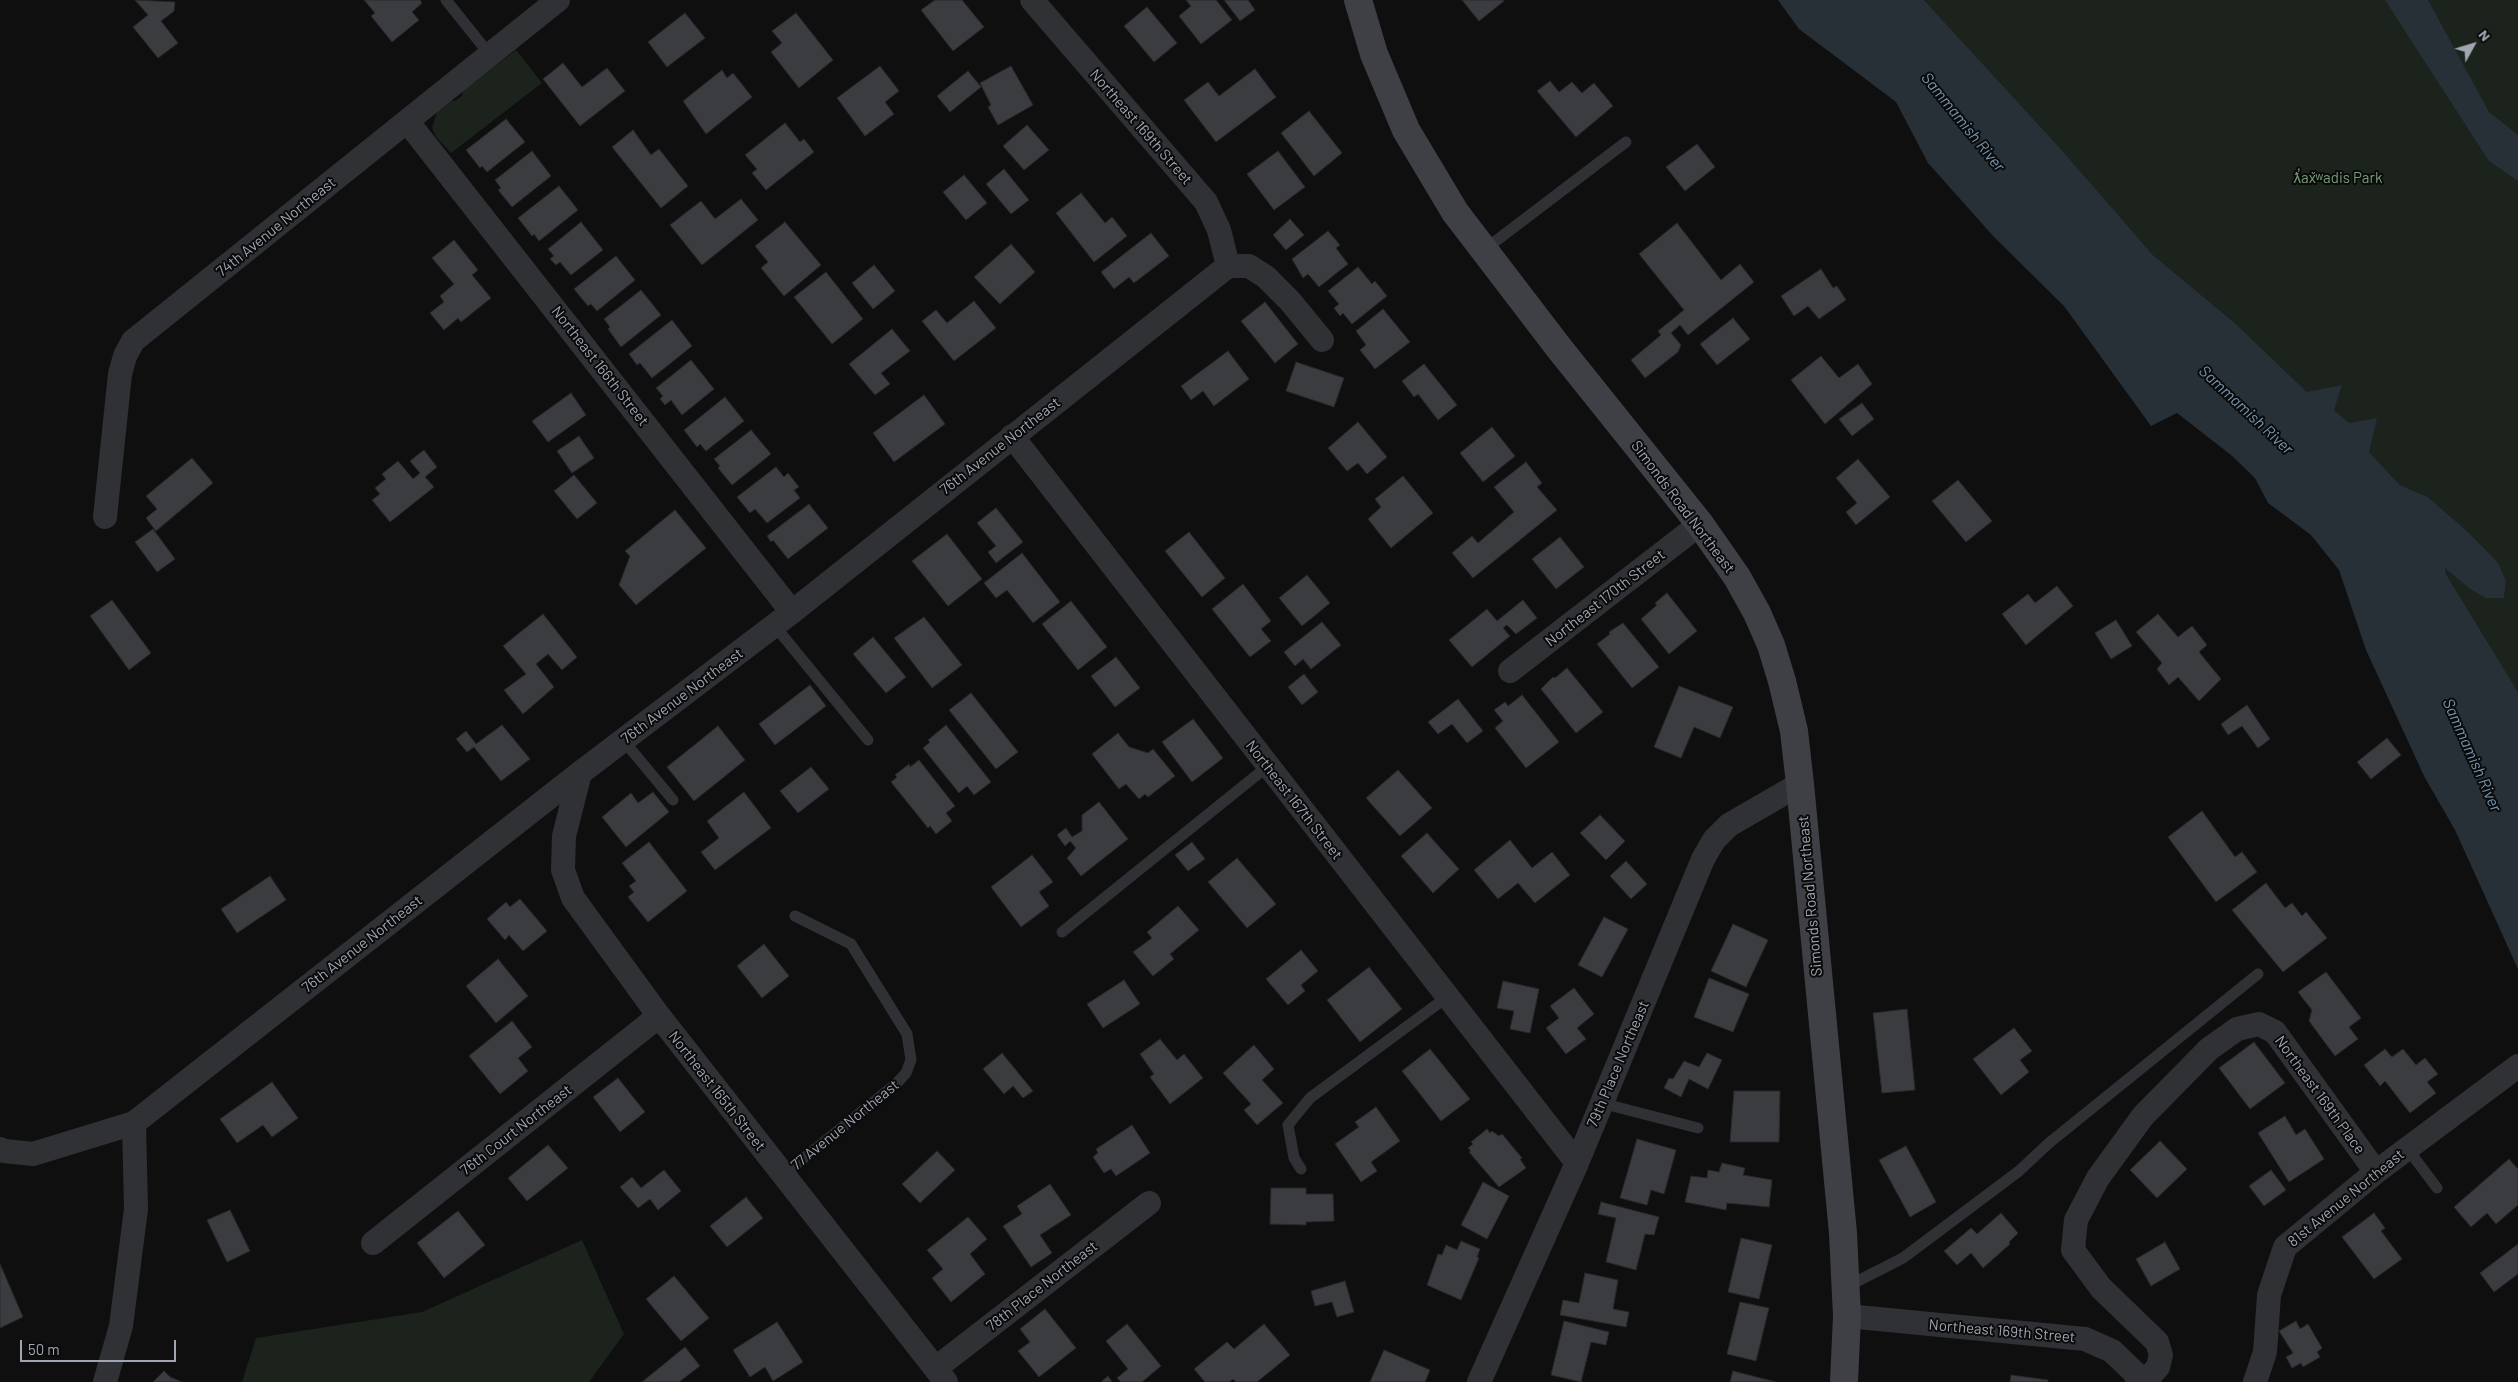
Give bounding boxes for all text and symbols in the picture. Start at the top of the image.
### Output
north arrow [2448,20,2498,70]
text: N [2476,26,2495,44]
street label: Northeast 169th Street [1086,66,1196,188]
water label: Sammamish River [1917,69,2009,175]
park label: ƛ̕ax̌ʷadis Park [2294,169,2382,187]
street label: 74th Avenue Northeast [213,173,339,281]
street label: Northeast 166th Street [548,303,652,429]
water label: Sammamish River [2195,361,2297,459]
street label: 76th Avenue Northeast [936,393,1064,499]
street label: Simonds Road Northeast [1627,437,1739,577]
street label: Northeast 170th Street [1542,546,1668,650]
street label: 76th Avenue Northeast [618,644,746,748]
water label: Sammamish River [2438,695,2506,815]
street label: Northeast 167th Street [1242,737,1346,863]
street label: Simonds Road Northeast [1794,815,1826,977]
street label: 76th Avenue Northeast [298,891,426,997]
street label: 79th Place Northeast [1583,998,1653,1130]
street label: Northeast 165th Street [665,1028,769,1154]
street label: Northeast 169th Place [2271,1032,2369,1158]
street label: 77 Avenue Northeast [787,1076,903,1174]
street label: 76th Court Northeast [457,1081,575,1179]
street label: 81st Avenue Northeast [2284,1145,2408,1251]
street label: 78th Place Northeast [983,1237,1101,1335]
street label: Northeast 169th Street [1928,1316,2076,1346]
scale bar [22,1330,179,1362]
text: 50 m [28,1340,60,1358]

